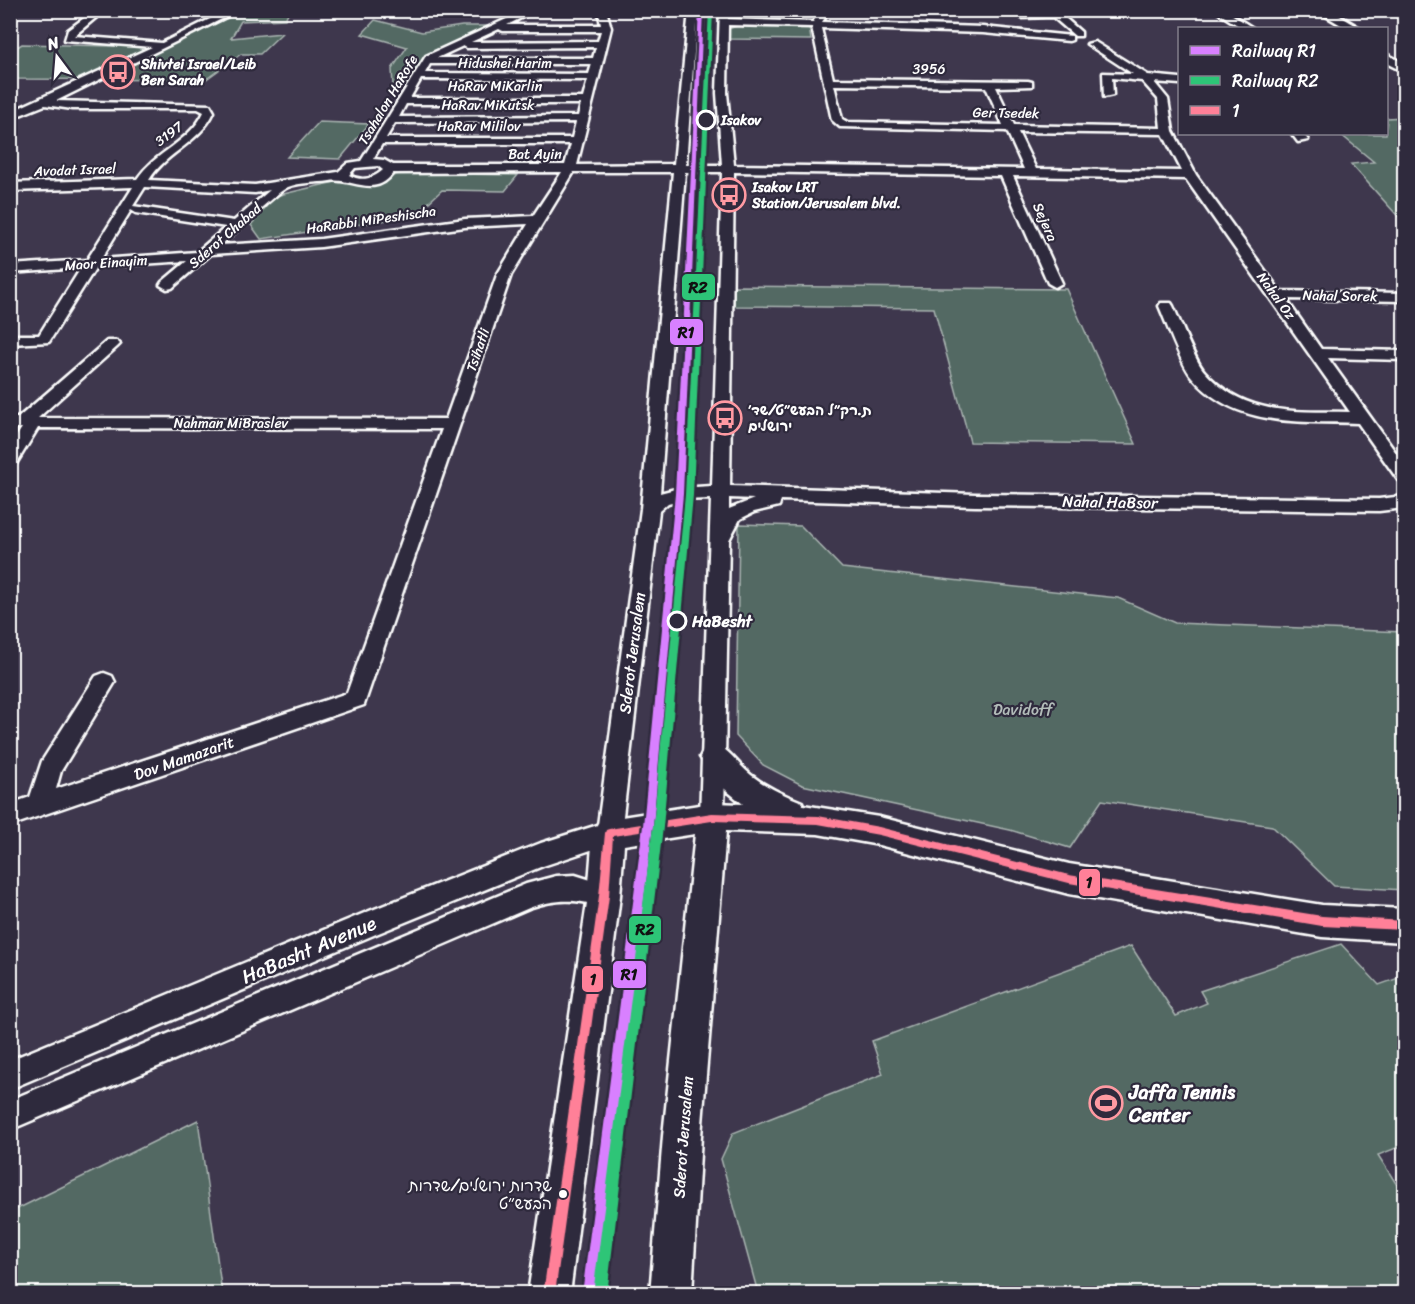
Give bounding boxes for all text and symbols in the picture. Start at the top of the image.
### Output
north arrow [27,27,87,87]
text: N [43,27,63,59]
legend [1178,27,1388,135]
text: Railway R1 [1232,35,1316,67]
street label: Tsahalon HaRofe [351,50,425,150]
street label: Hidushei Harim [458,51,552,76]
place label: Shivtei Israel/Leib Ben Sarah [140,52,256,93]
bus stop icon: Shivtei Israel/Leib Ben Sarah [100,54,136,90]
street label: 3956 [913,57,945,82]
text: Railway R2 [1232,65,1319,97]
street label: HaRav MiKarlin [448,74,543,99]
street label: HaRav MiKutsk [441,93,535,118]
text: 1 [1232,95,1240,127]
street label: Ger Tsedek [972,100,1040,126]
place label: Isakov [720,108,763,133]
marker: Isakov [696,110,716,130]
street label: 3197 [149,114,189,153]
street label: HaRav Mililov [437,114,522,139]
street label: Bat Ayin [508,142,562,167]
street label: Avodat Israel [32,156,118,184]
place label: Isakov LRT Station/Jerusalem blvd. [751,175,901,216]
bus stop icon: Isakov LRT Station/Jerusalem blvd. [711,177,747,213]
street label: Sderot Chabad [183,196,269,275]
street label: Sejera [1025,198,1065,246]
street label: HaRabbi MiPeshischa [305,199,437,241]
street label: Maor Einayim [64,248,148,278]
street label: Nahal Oz [1250,267,1302,326]
line badge: R2 [681,273,716,301]
text: R2 [688,273,708,302]
street label: Nahal Sorek [1302,283,1378,309]
line badge: R1 [669,318,704,346]
text: R1 [677,318,694,347]
street label: Tsihatli [459,324,497,375]
place label: ת.רק״ל הבעש״ט/שד׳ ירושלים [748,398,872,439]
bus stop icon: ת.רק״ל הבעש״ט/שד׳ ירושלים [707,400,743,436]
street label: Nahman MiBraslev [174,411,290,436]
street label: Nahal HaBsor [1062,487,1159,517]
street label: Sderot Jerusalem [610,591,654,715]
place label: HaBesht [691,607,754,636]
marker: HaBesht [667,611,687,631]
park label: Davidoff [993,695,1056,724]
street label: Dov Mamazarit [130,727,238,789]
line badge: 1 [1078,868,1101,897]
text: 1 [1086,868,1093,897]
street label: HaBasht Avenue [236,906,382,994]
line badge: R2 [628,915,662,944]
text: R2 [635,915,655,944]
line badge: R1 [612,960,647,989]
text: R1 [620,960,637,989]
line badge: 1 [581,965,604,993]
text: 1 [590,965,597,994]
street label: Sderot Jerusalem [664,1075,702,1199]
place label: Jaffa Tennis Center [1128,1075,1236,1133]
sports icon: Jaffa Tennis Center [1088,1085,1124,1121]
place label: שדרות ירושלים/שדרות הבעש״ט [407,1171,552,1218]
marker: שדרות ירושלים/שדרות הבעש״ט [557,1188,569,1200]

